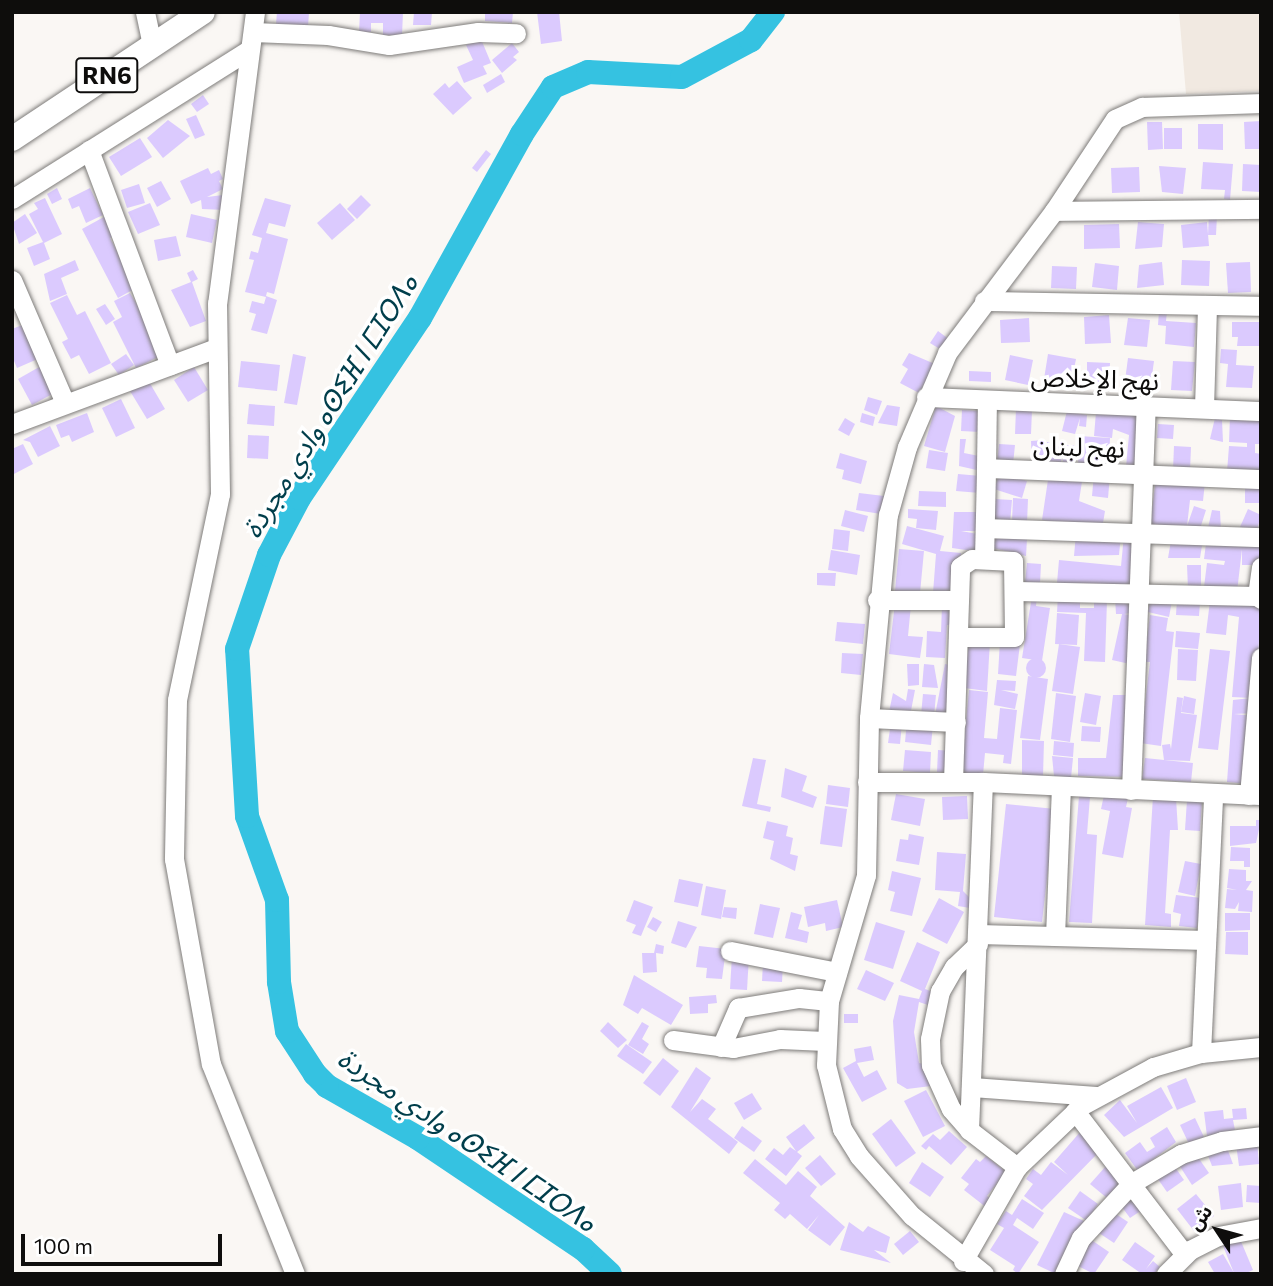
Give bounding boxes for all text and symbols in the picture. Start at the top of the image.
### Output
road number: RN6 [74,54,140,96]
water label: وادي مجردة ⴰⵙⵉⴼ ⵏ ⵎⵊⵔⴷⴰ [234,267,424,543]
street label: نهج الإخلاص [1030,360,1160,396]
street label: نهج لبنان [1032,429,1126,463]
water label: وادي مجردة ⴰⵙⵉⴼ ⵏ ⵎⵊⵔⴷⴰ [332,1040,604,1238]
north arrow [1182,1195,1252,1265]
text: ش [1183,1200,1217,1235]
scale bar [24,1220,226,1264]
text: 100 m [34,1233,93,1258]

